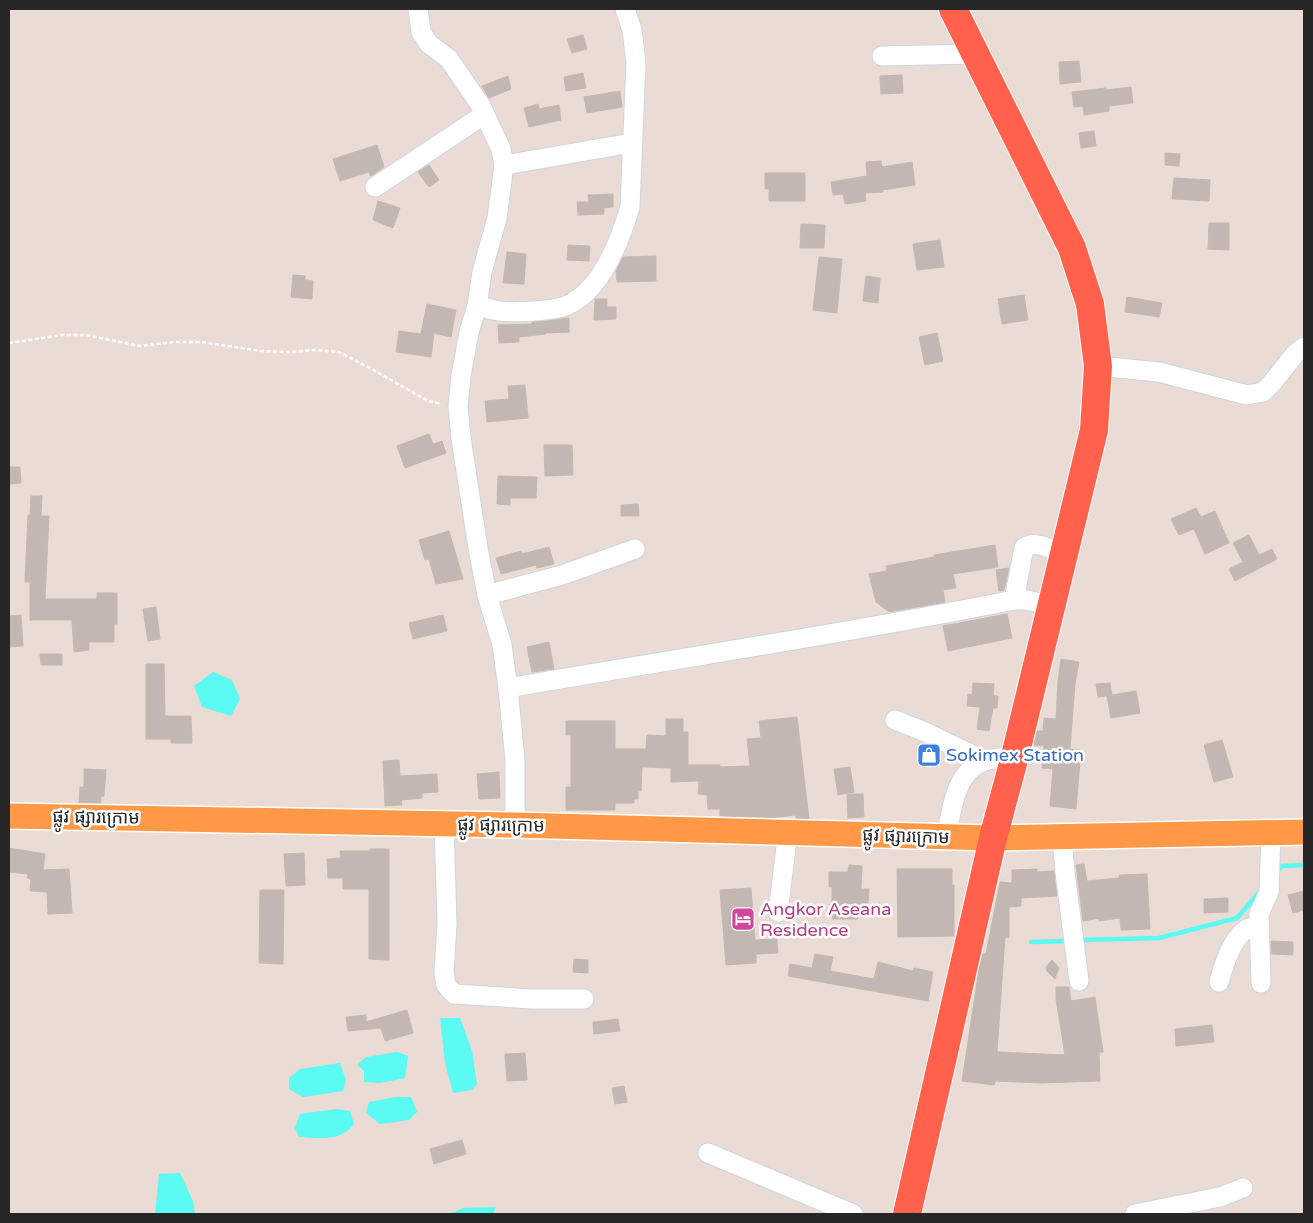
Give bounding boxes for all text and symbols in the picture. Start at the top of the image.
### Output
shop icon: Sokimex Station [916,742,942,768]
place label: Sokimex Station [946,744,1084,766]
street label: ផ្លូវ ផ្សារក្រោម [52,805,140,834]
street label: ផ្លូវ ផ្សារក្រោម [457,813,545,842]
street label: ផ្លូវ ផ្សារក្រោម [862,823,950,854]
place label: Angkor Aseana Residence [760,898,891,941]
hotel icon: Angkor Aseana Residence [730,906,756,932]

